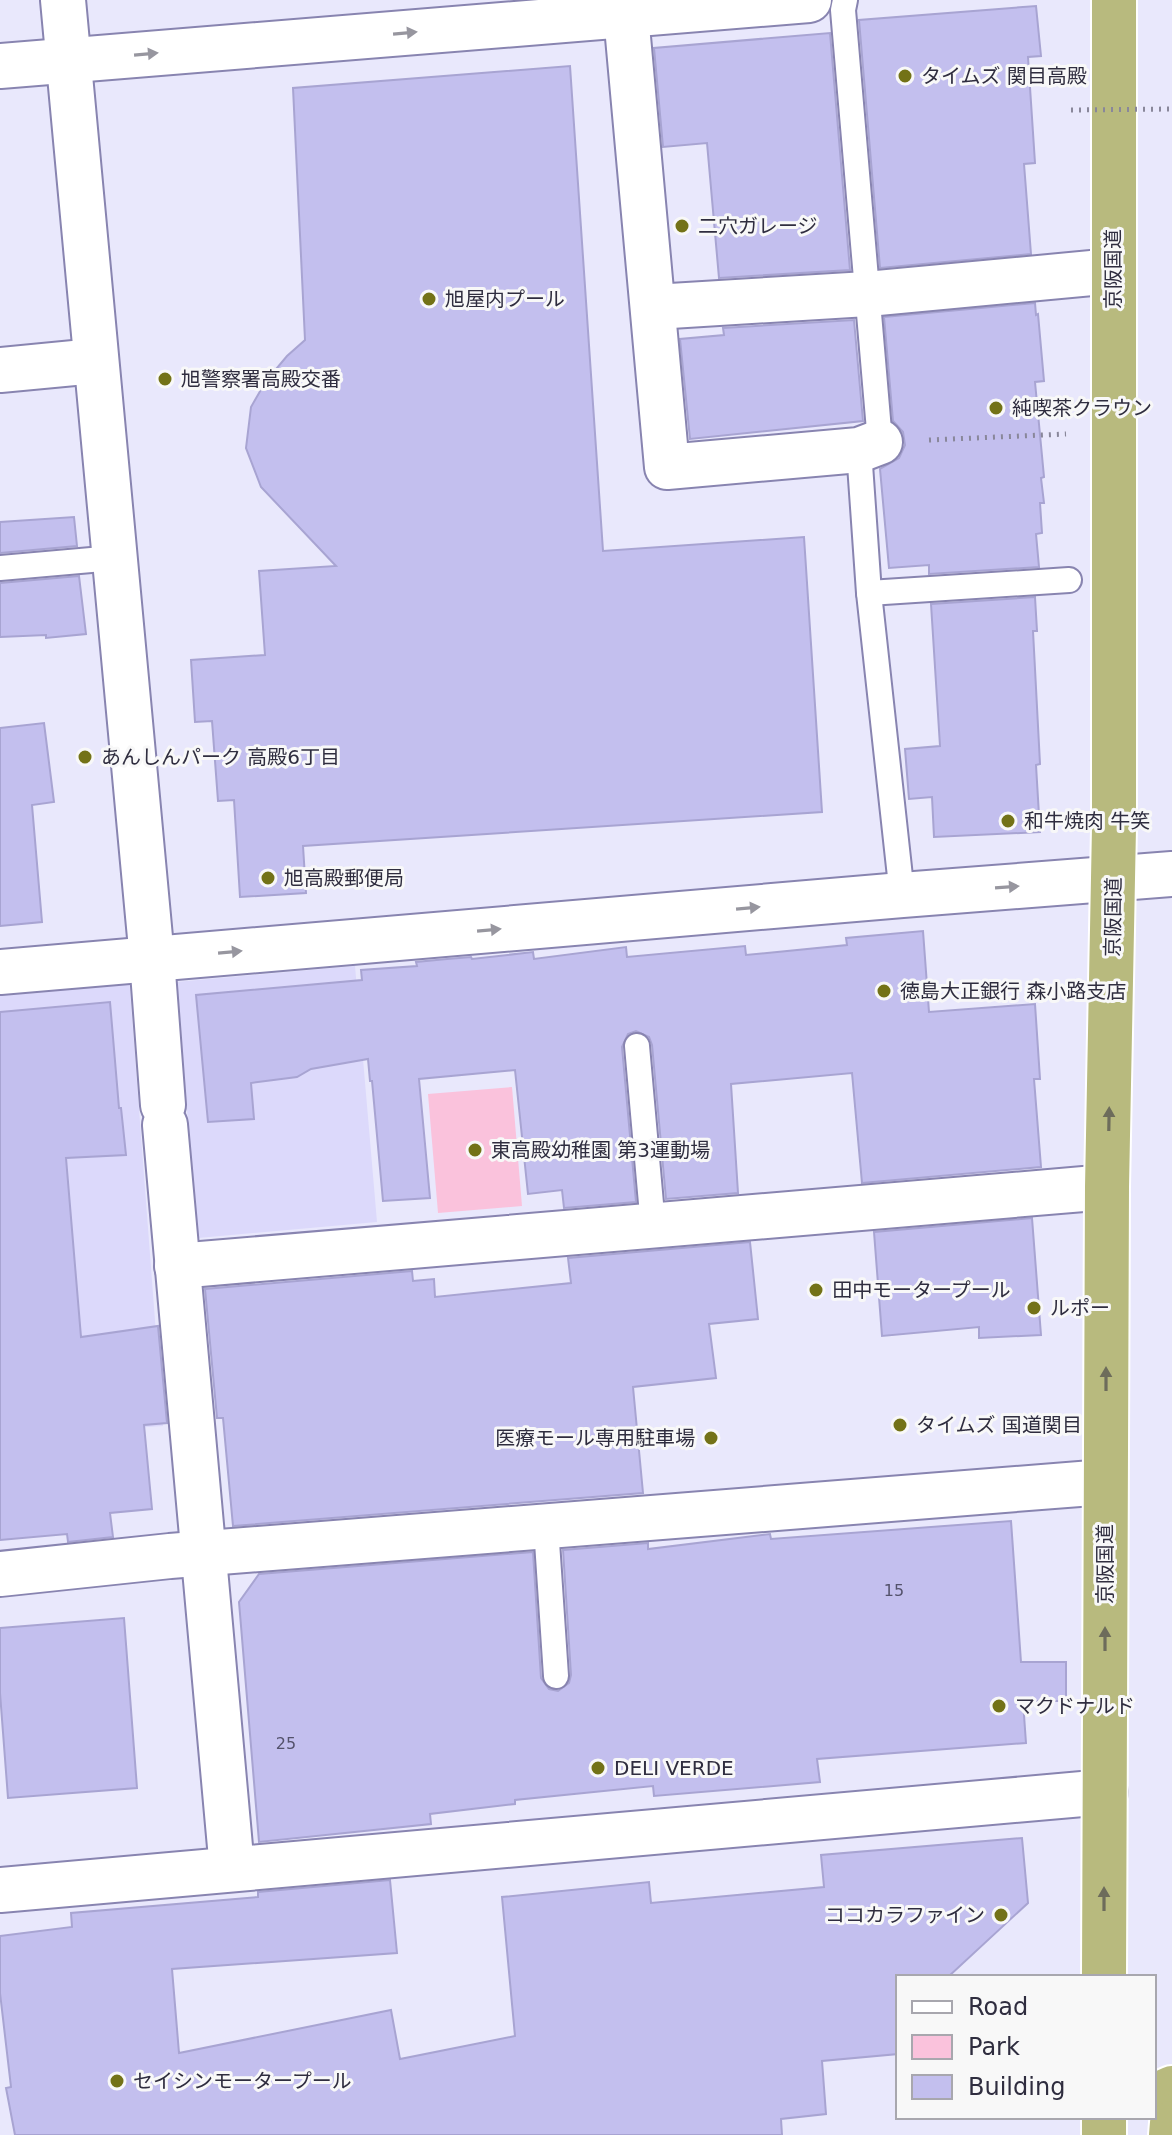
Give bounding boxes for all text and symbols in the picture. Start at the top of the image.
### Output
one-way arrow [393,26,418,39]
one-way arrow [134,47,159,60]
place label: タイムズ 関目高殿 [921,64,1087,88]
marker: タイムズ 関目高殿 [896,67,914,85]
place label: 二穴ガレージ [698,214,818,238]
marker: 二穴ガレージ [673,217,691,235]
street label: 京阪国道 [1101,229,1125,309]
place label: 旭屋内プール [445,287,565,311]
marker: 旭屋内プール [420,290,438,308]
place label: 旭警察署高殿交番 [181,367,341,391]
marker: 旭警察署高殿交番 [156,370,174,388]
place label: 純喫茶クラウン [1012,396,1152,420]
marker: 純喫茶クラウン [987,399,1005,417]
place label: あんしんパーク 高殿6丁目 [101,745,340,769]
marker: あんしんパーク 高殿6丁目 [76,748,94,766]
place label: 和牛焼肉 牛笑 [1024,809,1150,833]
marker: 和牛焼肉 牛笑 [999,812,1017,830]
place label: 旭高殿郵便局 [284,866,404,890]
marker: 旭高殿郵便局 [259,869,277,887]
street label: 京阪国道 [1100,877,1126,957]
one-way arrow [995,880,1020,893]
one-way arrow [736,901,761,914]
one-way arrow [477,923,502,936]
one-way arrow [218,945,243,958]
place label: 徳島大正銀行 森小路支店 [900,979,1126,1003]
marker: 徳島大正銀行 森小路支店 [875,982,893,1000]
one-way arrow [1103,1106,1115,1131]
place label: 東高殿幼稚園 第3運動場 [491,1138,710,1162]
marker: 東高殿幼稚園 第3運動場 [466,1141,484,1159]
place label: 田中モータープール [832,1278,1011,1302]
marker: 田中モータープール [807,1281,825,1299]
place label: ルポー [1050,1296,1110,1320]
marker: ルポー [1025,1299,1043,1317]
one-way arrow [1100,1366,1112,1391]
place label: タイムズ 国道関目 [916,1413,1082,1437]
marker: タイムズ 国道関目 [891,1416,909,1434]
place label: 医療モール専用駐車場 [495,1426,695,1450]
marker: 医療モール専用駐車場 [702,1429,720,1447]
street label: 京阪国道 [1093,1524,1117,1604]
house number: 15 [884,1581,904,1600]
one-way arrow [1099,1626,1111,1651]
place label: マクドナルド [1015,1694,1135,1718]
marker: マクドナルド [990,1697,1008,1715]
house number: 25 [276,1734,296,1753]
place label: DELI VERDE [614,1756,734,1780]
marker: DELI VERDE [589,1759,607,1777]
one-way arrow [1098,1886,1110,1911]
place label: ココカラファイン [825,1903,985,1927]
marker: ココカラファイン [992,1906,1010,1924]
legend [896,1975,1156,2119]
text: Road [968,1993,1028,2021]
text: Park [968,2033,1020,2061]
place label: セイシンモータープール [133,2069,352,2093]
marker: セイシンモータープール [108,2072,126,2090]
text: Building [968,2073,1065,2101]

